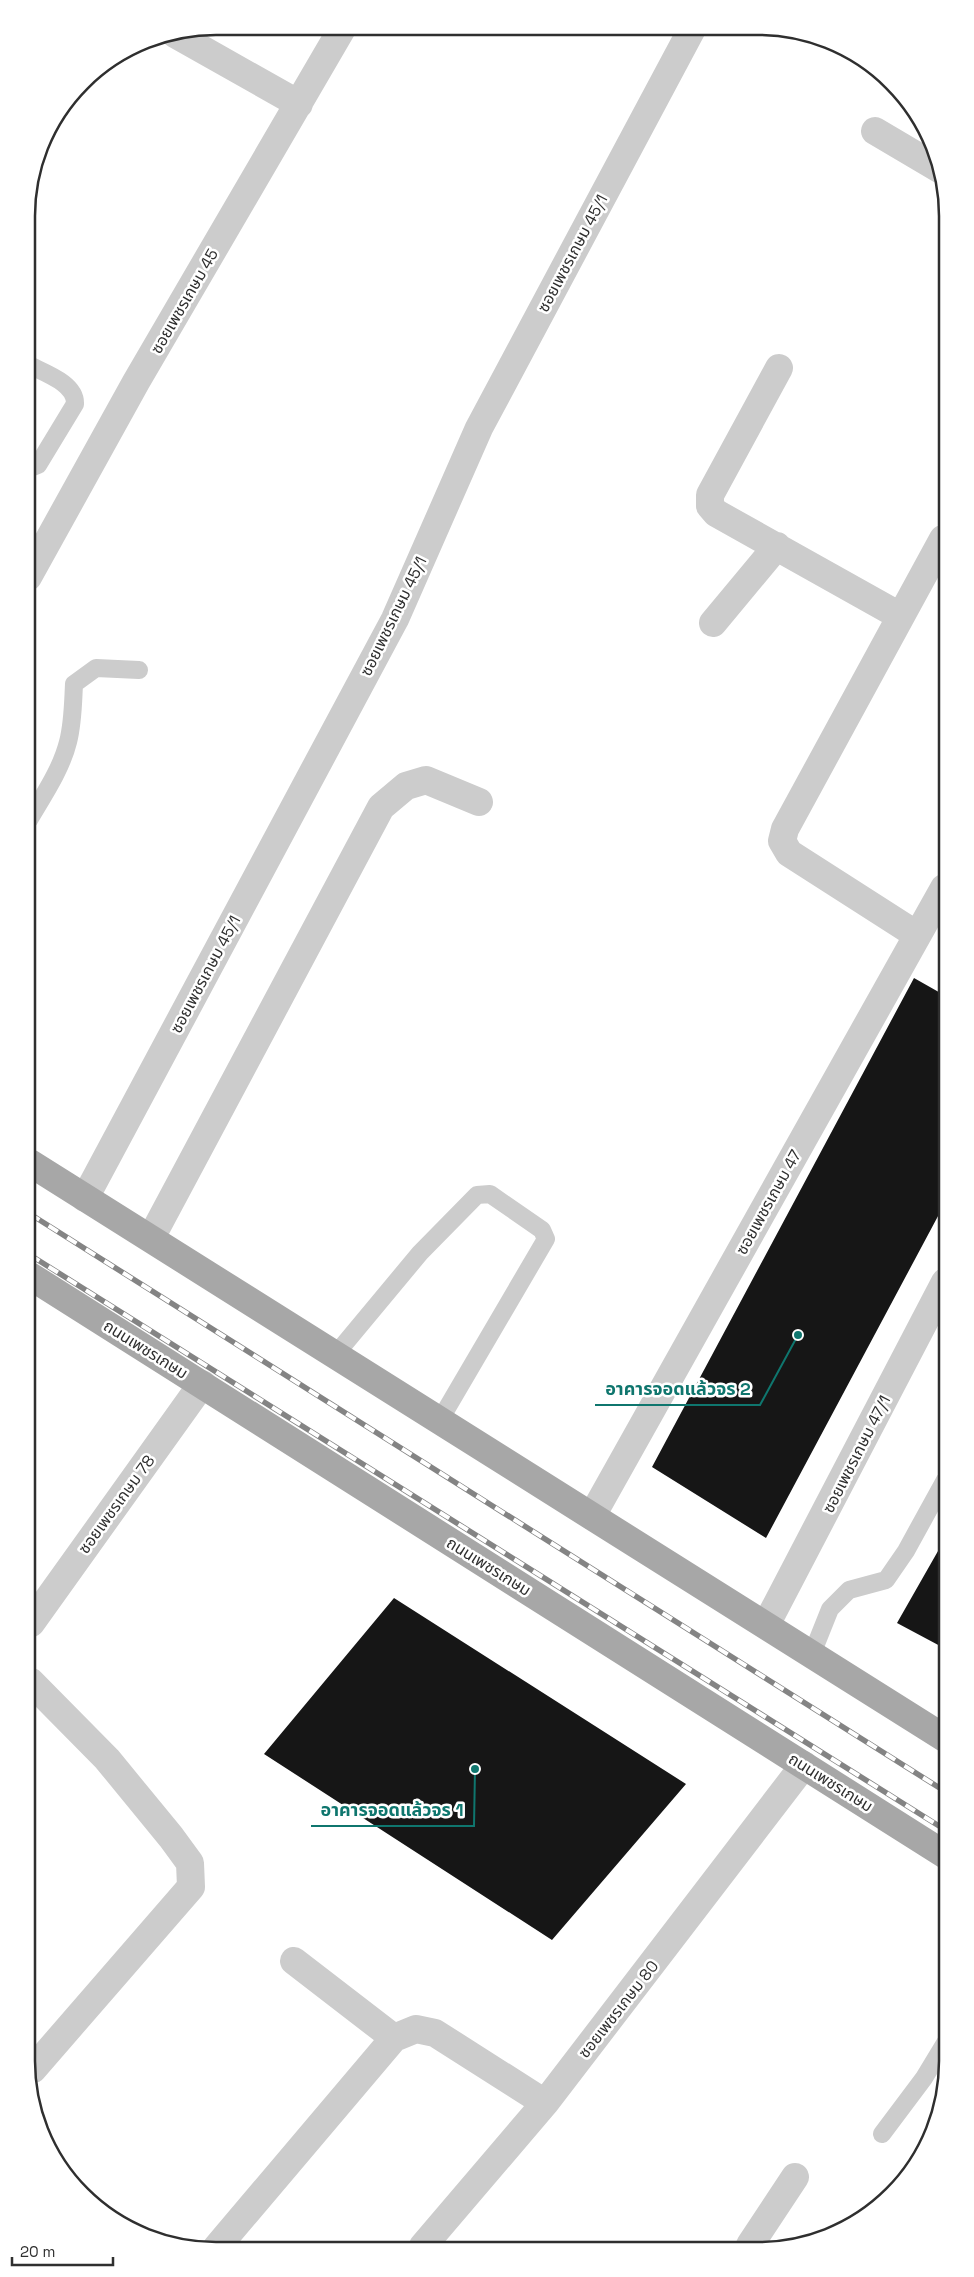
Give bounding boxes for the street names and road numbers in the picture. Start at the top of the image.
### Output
street label: ซอยเพชรเกษม 45/1 [533,191,612,316]
street label: ซอยเพชรเกษม 45 [146,245,223,358]
street label: ซอยเพชรเกษม 45/1 [355,553,431,679]
street label: ซอยเพชรเกษม 45/1 [166,912,245,1037]
street label: ซอยเพชรเกษม 47 [731,1146,806,1258]
street label: ถนนเพชรเกษม [100,1315,192,1384]
street label: ซอยเพชรเกษม 47/1 [818,1392,895,1517]
street label: ซอยเพชรเกษม 78 [73,1451,159,1558]
street label: ถนนเพชรเกษม [443,1532,535,1601]
street label: ถนนเพชรเกษม [785,1748,877,1817]
street label: ซอยเพชรเกษม 80 [574,1956,663,2062]

